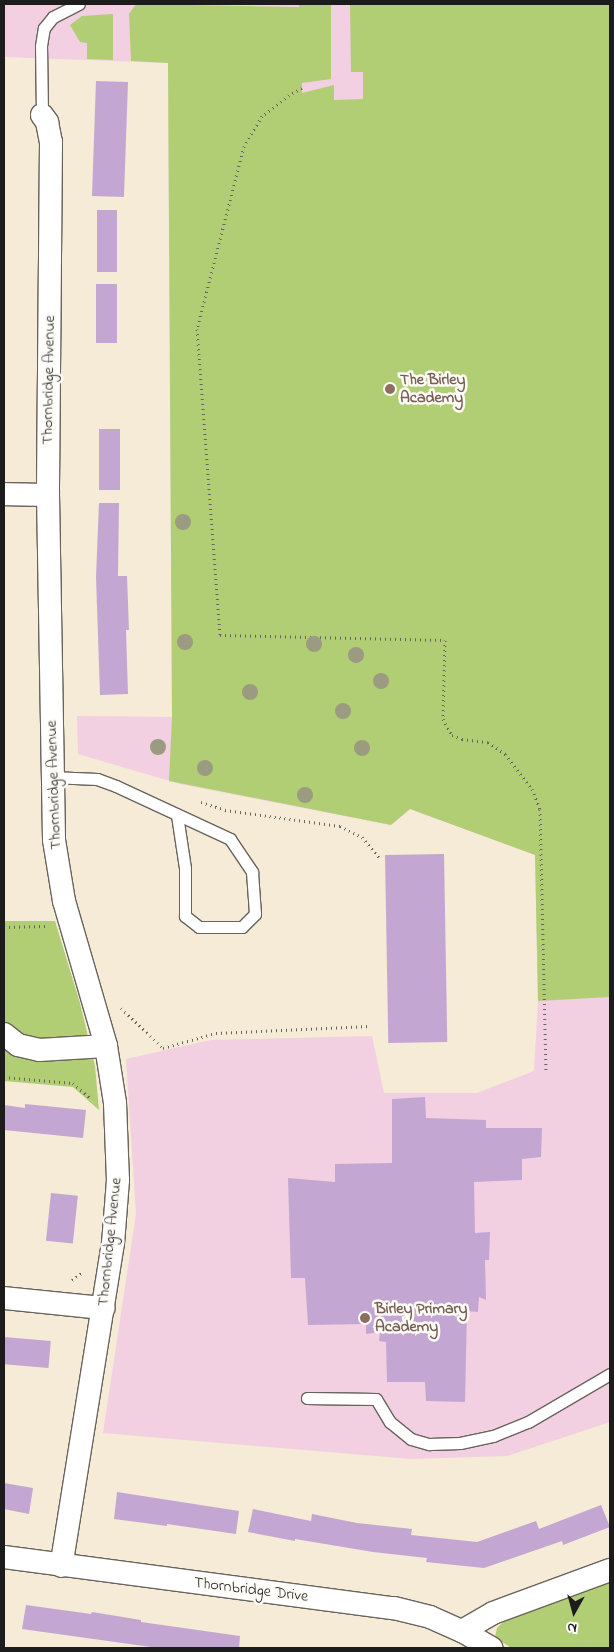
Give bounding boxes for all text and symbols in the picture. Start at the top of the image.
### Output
street label: Thornbridge Avenue [38,315,60,445]
place label: The Birley Academy [400,370,465,408]
marker: The Birley Academy [384,383,396,395]
street label: Thornbridge Avenue [42,720,66,850]
street label: Thornbridge Avenue [94,1177,126,1307]
place label: Birley Primary Academy [375,1299,467,1337]
marker: Birley Primary Academy [359,1312,371,1324]
street label: Thornbridge Drive [193,1573,309,1607]
north arrow [549,1587,599,1637]
text: N [566,1616,578,1638]

